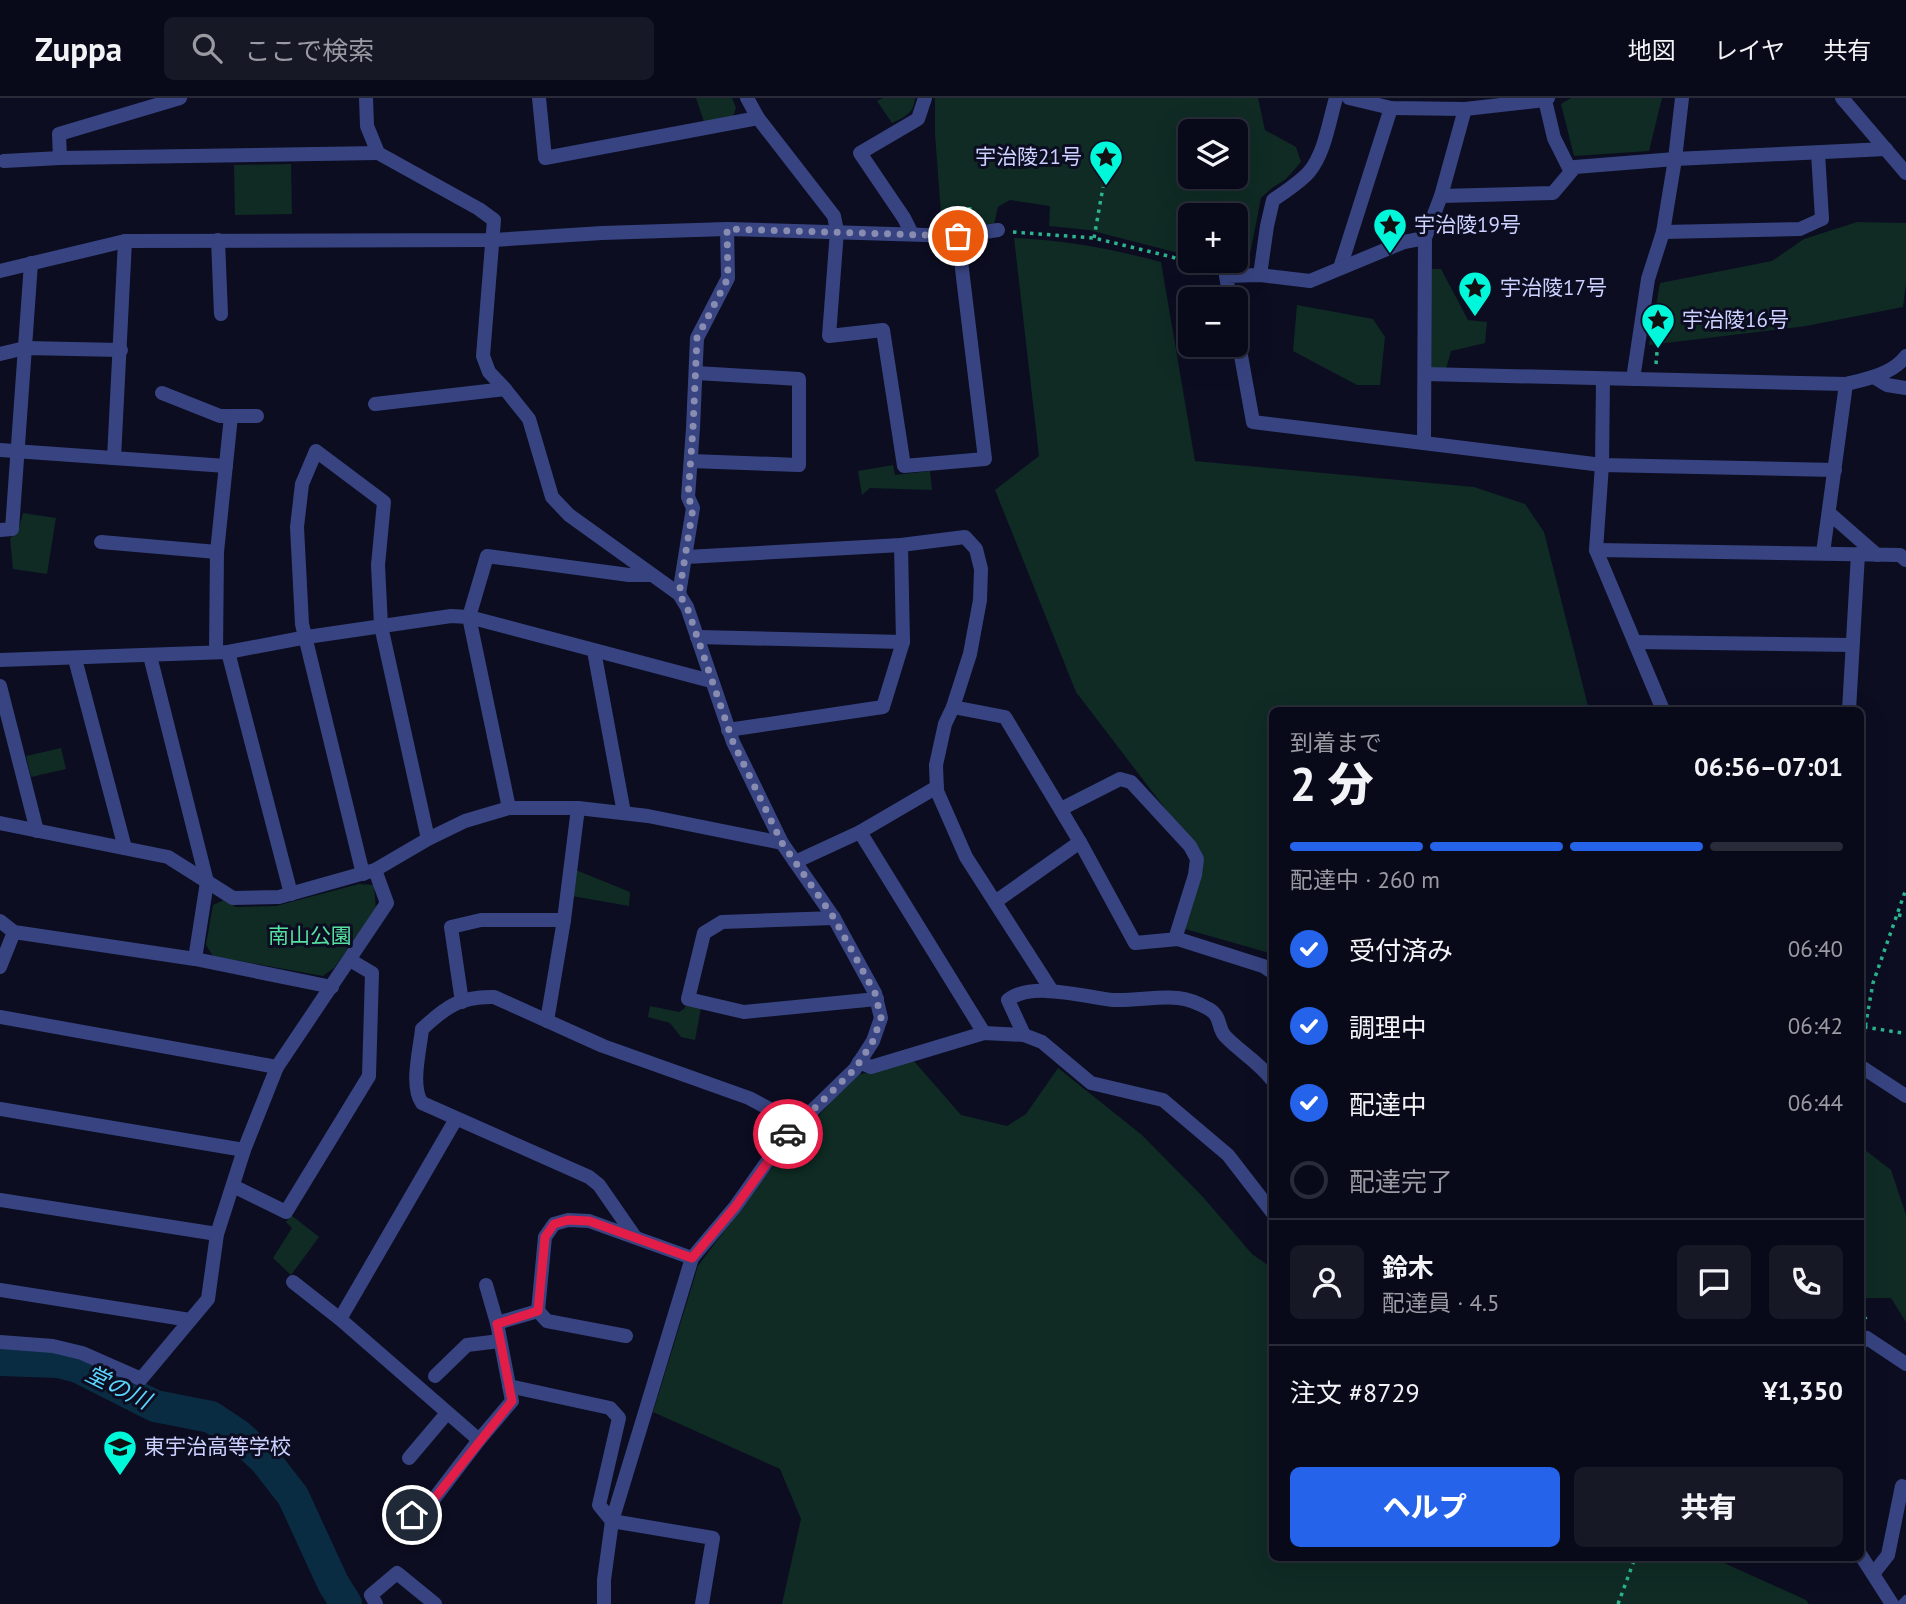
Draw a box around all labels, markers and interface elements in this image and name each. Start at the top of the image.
search box [164,17,654,80]
text: Zuppa [35,27,122,70]
icon: search [188,29,226,67]
text: ここで検索 [244,34,374,67]
text: 地図 [1628,35,1676,66]
text: レイヤ [1714,35,1785,66]
text: 共有 [1823,35,1871,66]
map controls [1178,119,1248,357]
button: layers [1178,119,1248,189]
place icon: 宇治陵21号 [1087,138,1125,187]
place label: 宇治陵21号 [975,143,1082,170]
button: + [1178,203,1248,273]
pin [928,206,988,266]
place icon: 宇治陵19号 [1371,206,1409,255]
place label: 宇治陵19号 [1414,211,1521,238]
icon: bag [939,217,977,255]
place icon: 宇治陵17号 [1456,269,1494,318]
place label: 宇治陵17号 [1500,274,1607,301]
button: − [1178,287,1248,357]
place icon: 宇治陵16号 [1639,301,1677,350]
place label: 宇治陵16号 [1682,306,1789,333]
text: 到着まで [1290,728,1382,757]
text: 06:56–07:01 [1694,750,1843,783]
text: 2 分 [1290,754,1374,814]
text: 配達中 · 260 m [1290,865,1440,894]
park label: 南山公園 [268,922,352,949]
icon: check [1290,930,1328,968]
text: 受付済み [1349,934,1453,967]
text: 06:40 [1788,934,1843,963]
icon: check [1290,1007,1328,1045]
text: 調理中 [1349,1011,1427,1044]
text: 06:42 [1788,1011,1843,1040]
icon: check [1290,1084,1328,1122]
text: 配達中 [1349,1088,1427,1121]
text: 06:44 [1788,1088,1843,1117]
courier [753,1099,823,1169]
icon: car [769,1115,807,1153]
text: 配達完了 [1349,1165,1453,1198]
button: person [1290,1245,1364,1319]
button: chat [1677,1245,1751,1319]
button: phone [1769,1245,1843,1319]
text: 鈴木 [1382,1251,1434,1284]
text: 配達員 · 4.5 [1382,1288,1499,1317]
water label: 堂の川 [81,1358,158,1416]
text: ¥1,350 [1763,1374,1843,1407]
text: 注文 #8729 [1290,1376,1420,1409]
school or university icon: 東宇治高等学校 [101,1428,139,1477]
place label: 東宇治高等学校 [144,1433,291,1460]
button: ヘルプ [1290,1467,1560,1547]
button: 共有 [1574,1467,1843,1547]
pin [382,1485,442,1545]
icon: home [393,1496,431,1534]

